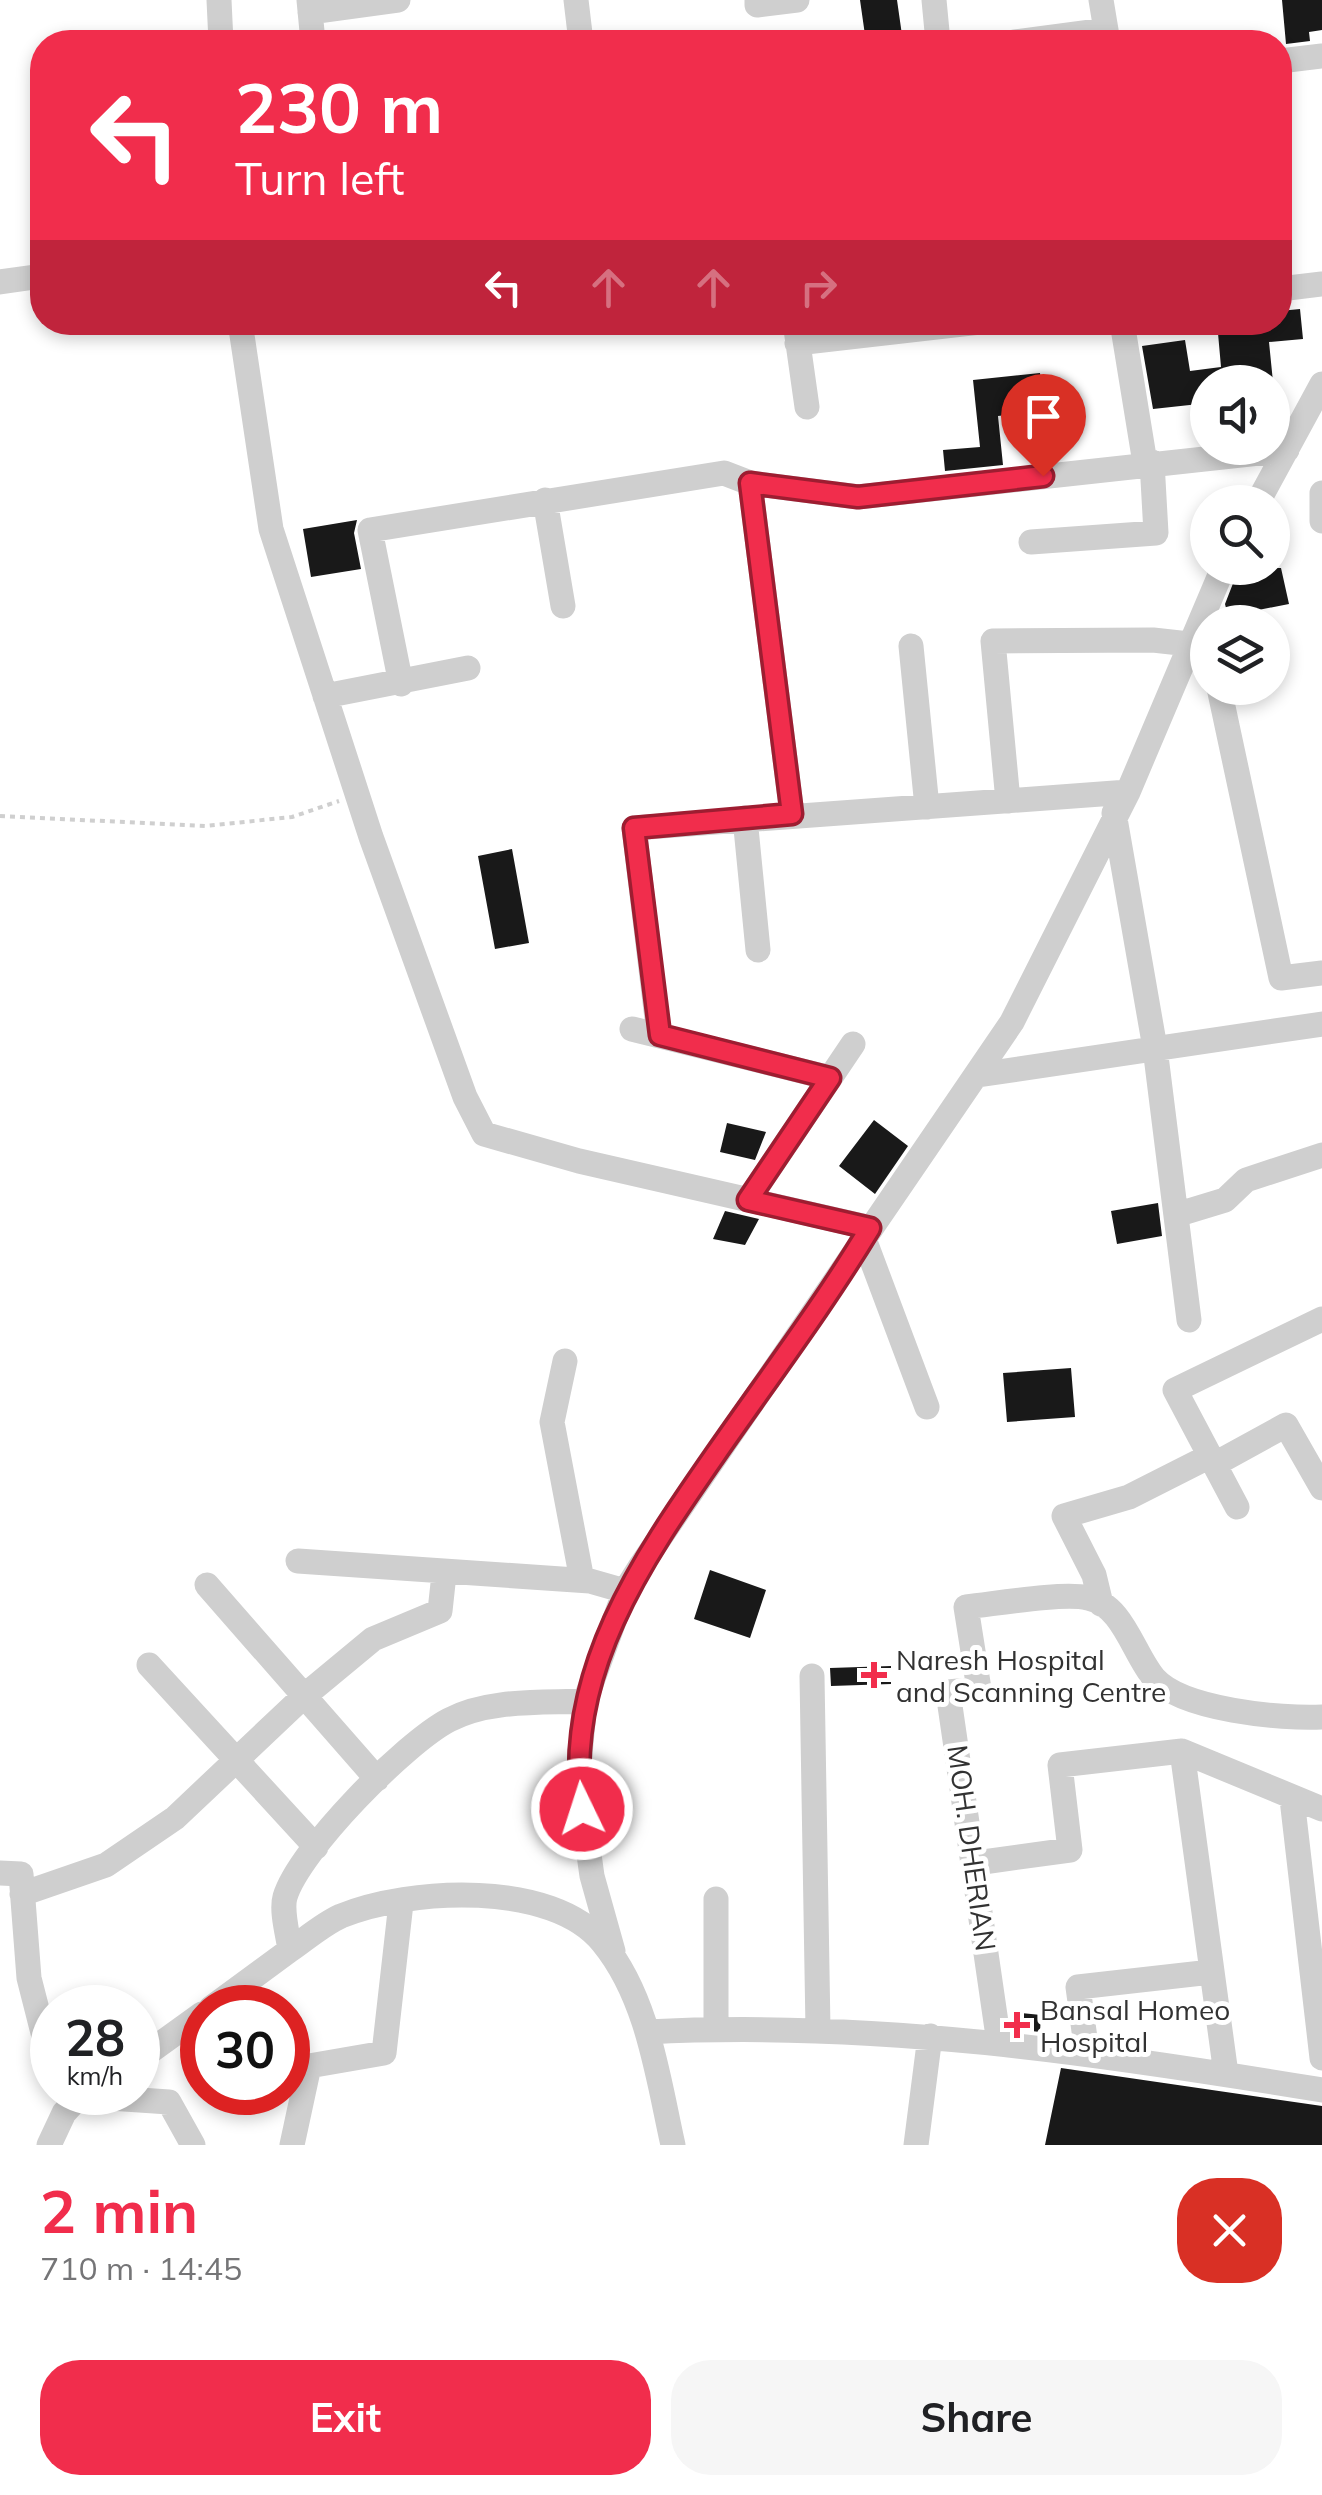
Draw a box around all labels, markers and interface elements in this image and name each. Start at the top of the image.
text: 230 m [235,63,443,151]
icon: left [70,70,200,200]
text: Turn left [235,150,404,206]
icon: left [476,260,531,315]
icon: ahead [581,260,636,315]
icon: ahead [686,260,741,315]
icon: right [791,260,846,315]
map controls [1190,365,1290,705]
button: sound [1190,365,1290,465]
pin [1001,374,1086,477]
icon: arrive [1016,389,1071,444]
button: search [1190,485,1290,585]
button: layers [1190,605,1290,705]
place label: Naresh Hospital and Scanning Centre [896,1642,1166,1709]
marker: Naresh Hospital and Scanning Centre [861,1662,887,1688]
street label: MOH. DHERIAN [940,1743,1004,1953]
position arrow [530,1757,634,1861]
speed limit sign: 30 [180,1985,310,2115]
place label: Bansal Homeo Hospital [1040,1992,1230,2059]
text: 28 [65,2006,125,2069]
marker: Bansal Homeo Hospital [1004,2012,1030,2038]
text: km/h [67,2060,123,2091]
text: 2 min [40,2173,198,2248]
button: close [1177,2178,1282,2283]
text: 710 m · 14:45 [40,2248,242,2288]
button: Exit [40,2360,651,2475]
button: Share [671,2360,1282,2475]

